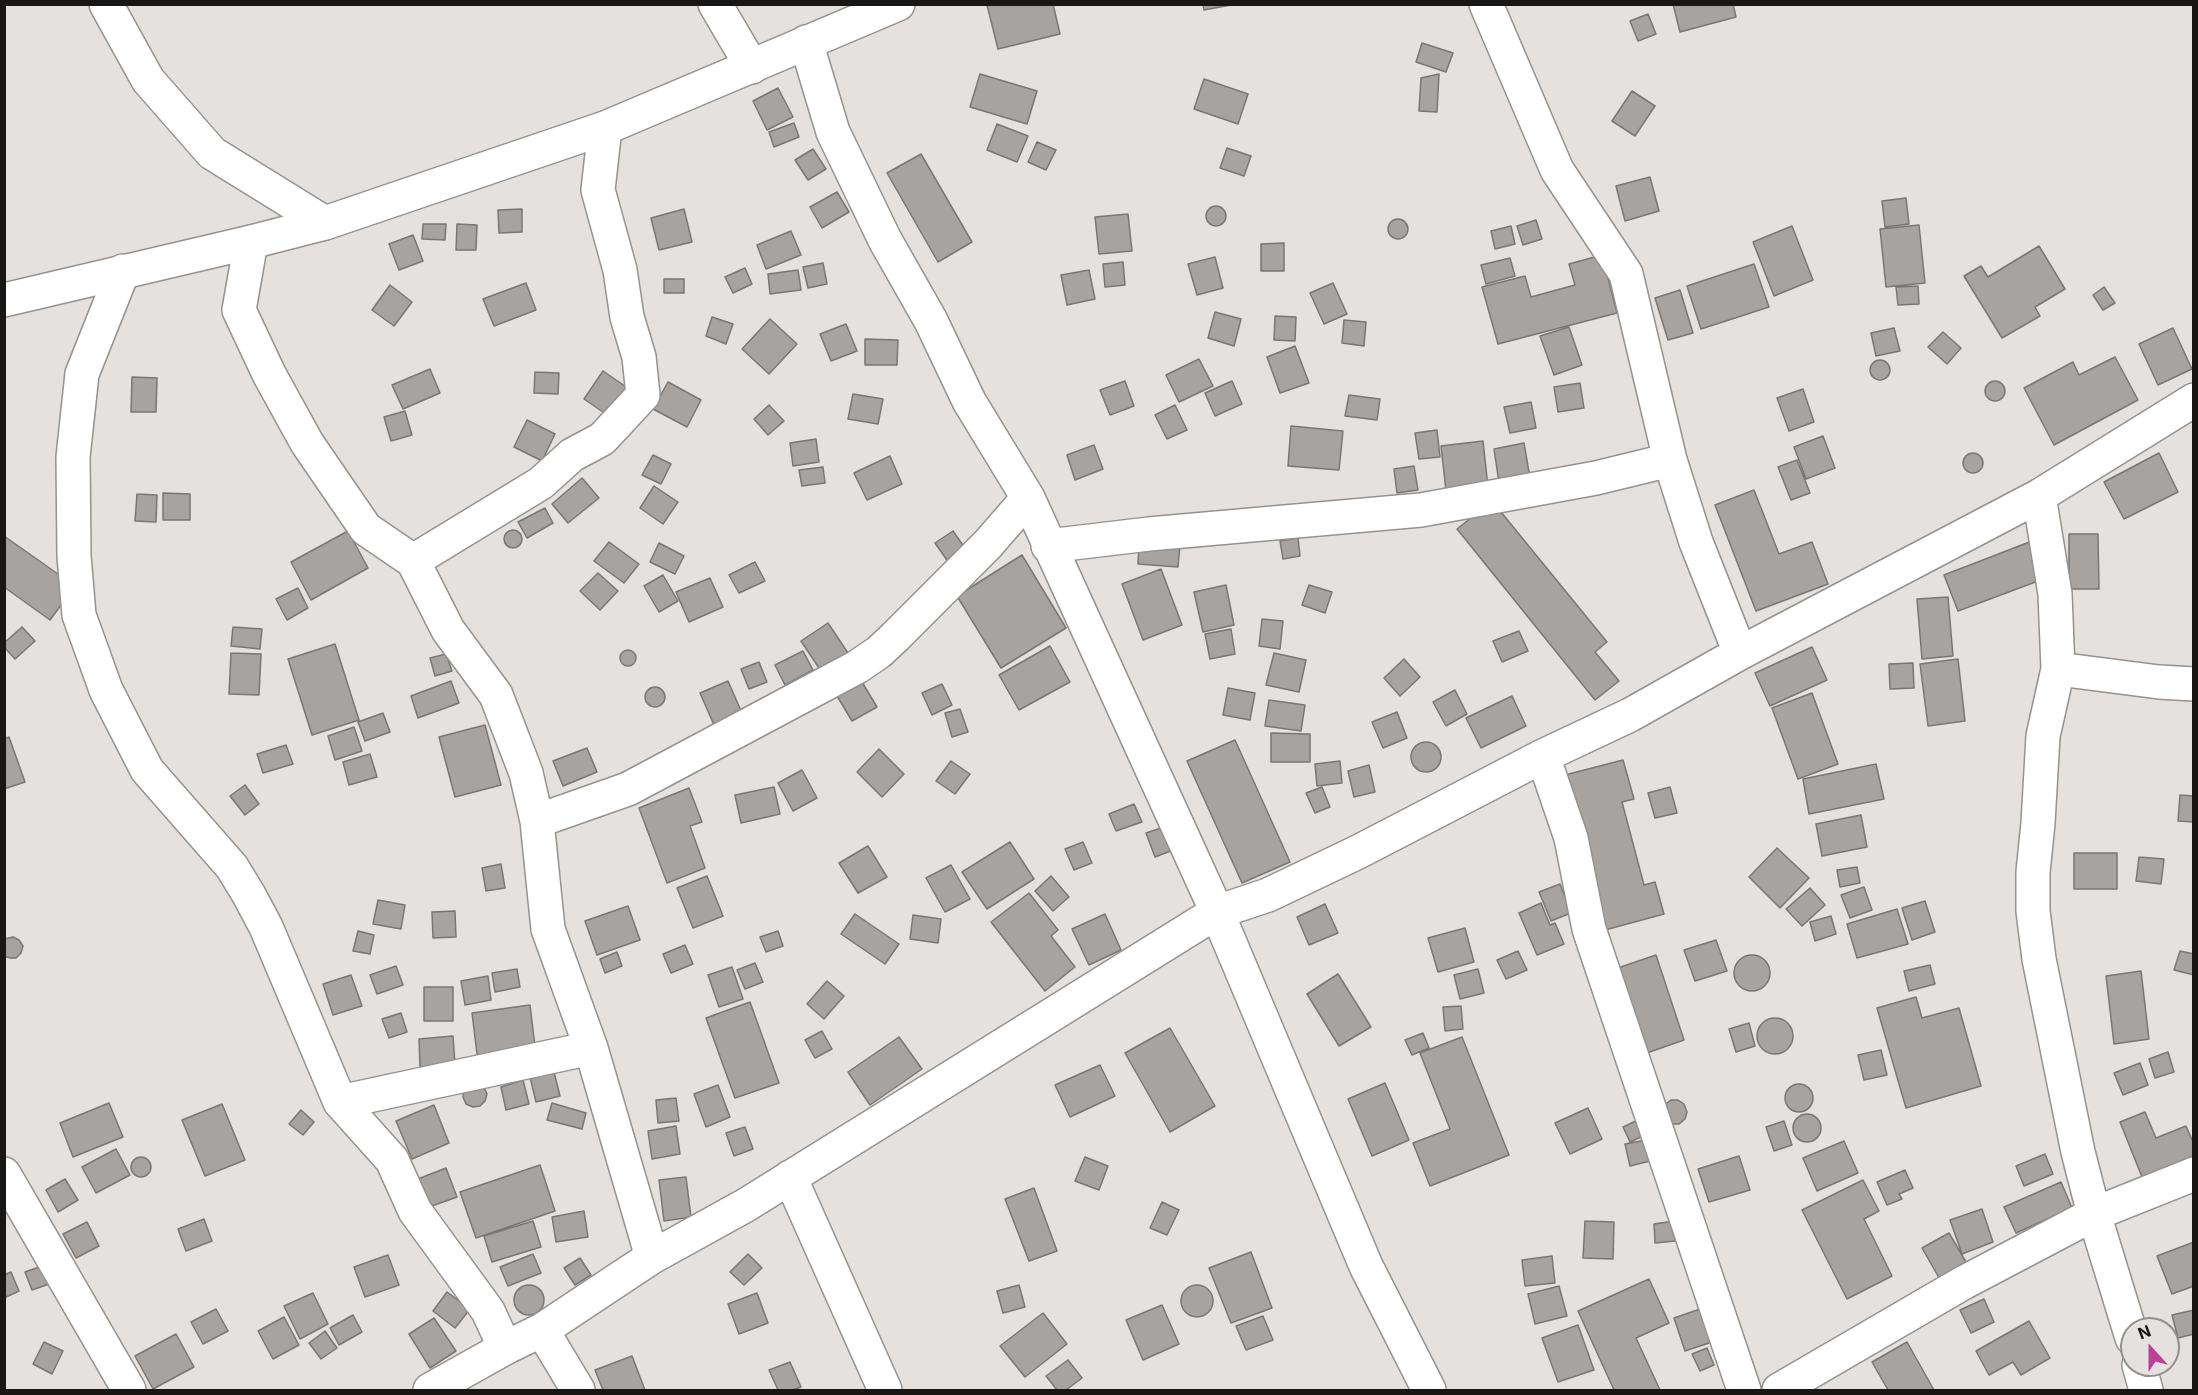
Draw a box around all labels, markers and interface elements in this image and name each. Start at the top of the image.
north arrow [2120,1317,2180,1377]
text: N [2135,1321,2154,1344]

